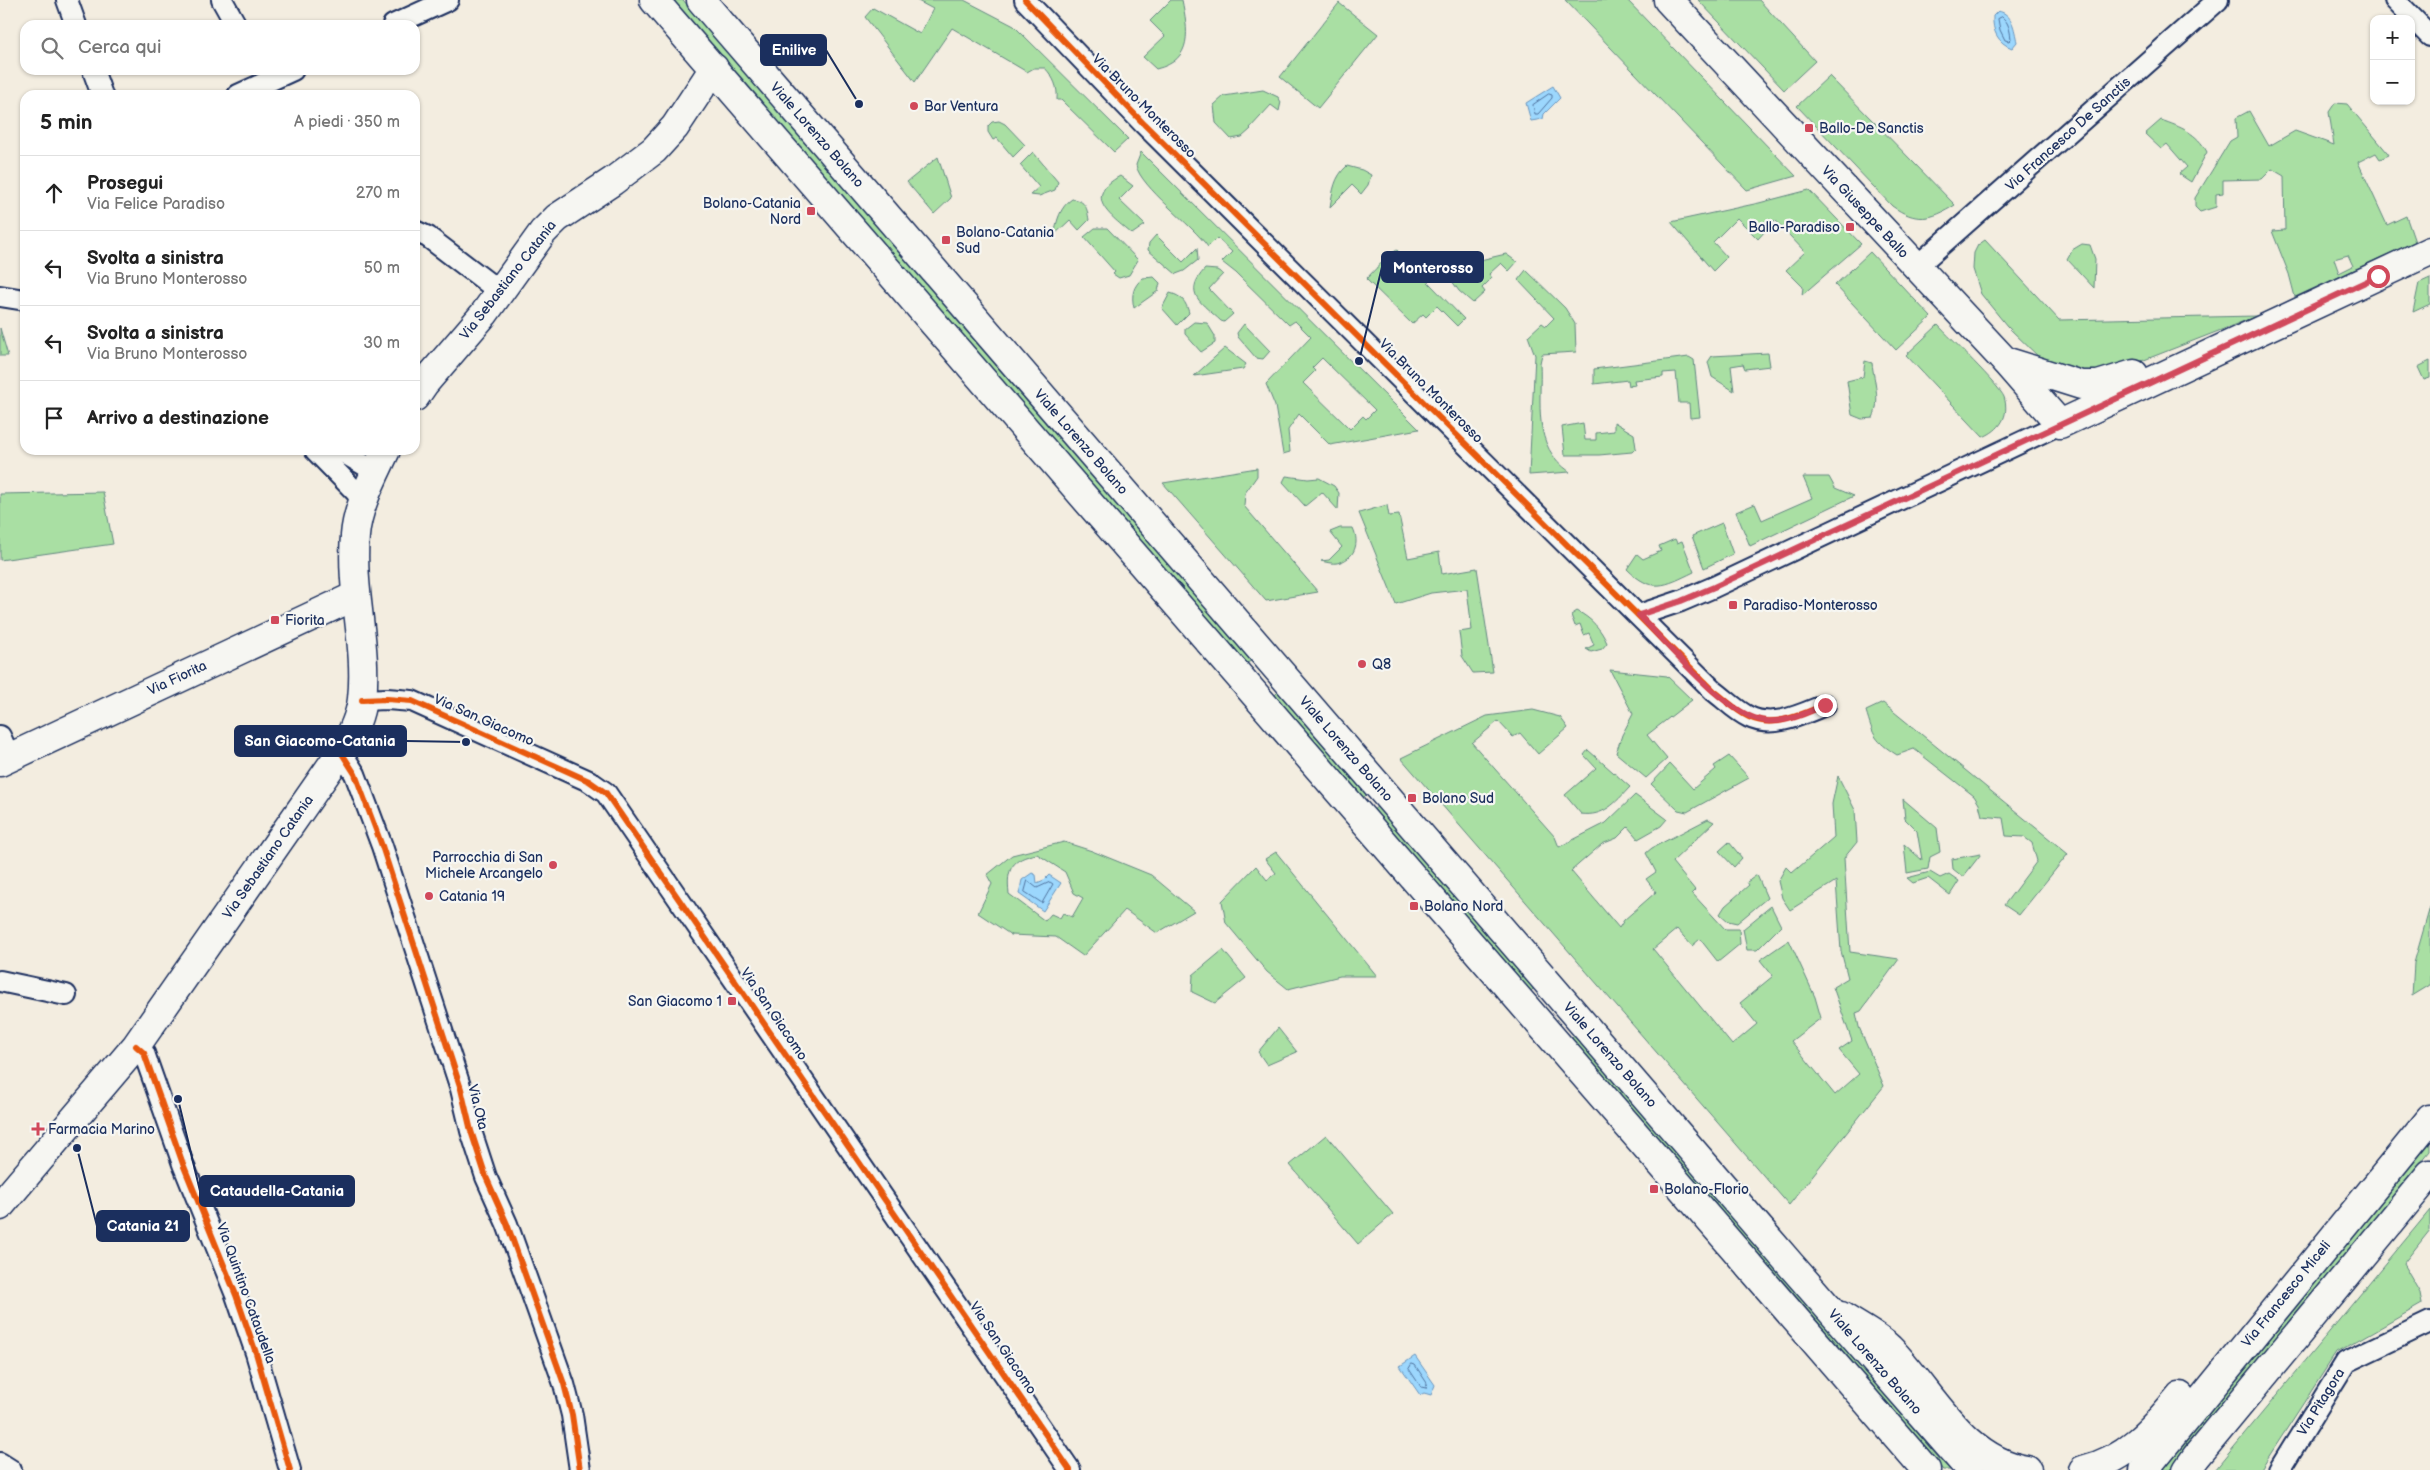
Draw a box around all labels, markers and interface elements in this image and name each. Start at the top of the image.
map controls [2370,15,2415,105]
button: + [2370,15,2415,60]
search box [20,20,420,75]
icon: search [38,34,66,62]
callout: Enilive [761,35,826,65]
text: Cerca qui [78,36,161,59]
text: Enilive [772,41,817,60]
street label: Via Bruno Monterosso [1088,50,1200,162]
button: − [2370,60,2415,105]
street label: Via Francesco De Sanctis [2002,73,2134,195]
street label: Viale Lorenzo Bolano [767,79,867,191]
place label: Bar Ventura [924,98,998,115]
marker: Bar Ventura [908,100,920,112]
text: 5 min [40,110,93,135]
text: A piedi · 350 m [294,113,400,132]
place label: Ballo-De Sanctis [1819,120,1924,137]
marker: Ballo-De Sanctis [1803,122,1815,134]
street label: Via Giuseppe Ballo [1818,162,1912,262]
text: Prosegui [87,172,163,195]
icon: ahead [40,179,68,207]
text: 270 m [356,184,400,203]
text: Via Felice Paradiso [87,195,225,214]
place label: Bolano-Catania Nord [703,195,801,228]
marker: Bolano-Catania Nord [805,205,817,217]
street label: Via Sebastiano Catania [456,217,560,343]
place label: Ballo-Paradiso [1748,219,1840,236]
marker: Ballo-Paradiso [1844,221,1856,233]
place label: Bolano-Catania Sud [956,224,1054,257]
marker: Bolano-Catania Sud [940,234,952,246]
text: Svolta a sinistra [87,247,224,270]
callout: Monterosso [1382,252,1483,282]
icon: left [40,254,68,282]
text: 50 m [364,259,400,278]
text: Monterosso [1393,259,1474,278]
route start [2367,265,2390,288]
text: Via Bruno Monterosso [87,270,247,289]
text: Svolta a sinistra [87,322,224,345]
icon: left [40,329,68,357]
text: 30 m [363,334,400,353]
street label: Via Bruno Monterosso [1375,335,1487,447]
text: Via Bruno Monterosso [87,345,247,364]
street label: Viale Lorenzo Bolano [1031,386,1131,498]
icon: arrive [40,404,68,432]
text: Arrivo a destinazione [87,407,269,430]
place label: Paradiso-Monterosso [1743,597,1878,614]
marker: Paradiso-Monterosso [1727,599,1739,611]
place label: Fiorita [285,612,325,629]
marker: Fiorita [269,614,281,626]
place label: Q8 [1372,656,1391,673]
street label: Via Fiorita [145,657,209,699]
marker: Q8 [1356,658,1368,670]
street label: Via San Giacomo [431,690,537,750]
street label: Viale Lorenzo Bolano [1296,693,1396,805]
route end [1814,694,1837,717]
callout: San Giacomo-Catania [235,726,406,756]
text: San Giacomo-Catania [245,732,396,751]
place label: Bolano Sud [1422,790,1494,807]
street label: Via Sebastiano Catania [219,792,317,922]
marker: Bolano Sud [1406,792,1418,804]
place label: Parrocchia di San Michele Arcangelo [425,849,543,882]
marker: Parrocchia di San Michele Arcangelo [547,859,559,871]
place label: Catania 19 [439,888,505,905]
marker: Catania 19 [423,890,435,902]
place label: Bolano Nord [1424,898,1503,915]
marker: Bolano Nord [1408,900,1420,912]
street label: Via San Giacomo [737,964,811,1064]
place label: San Giacomo 1 [628,993,722,1010]
marker: San Giacomo 1 [726,995,738,1007]
street label: Viale Lorenzo Bolano [1560,999,1660,1111]
street label: Via Ota [464,1083,492,1131]
place label: Farmacia Marino [48,1121,155,1138]
marker: Farmacia Marino [32,1123,44,1135]
callout: Cataudella-Catania [200,1176,354,1206]
place label: Bolano-Florio [1664,1181,1749,1198]
text: Cataudella-Catania [210,1182,344,1201]
marker: Bolano-Florio [1648,1183,1660,1195]
callout: Catania 21 [97,1211,189,1241]
text: Catania 21 [107,1217,179,1236]
street label: Via Quintino Cataudella [213,1220,279,1366]
street label: Via Francesco Miceli [2238,1237,2334,1351]
street label: Via San Giacomo [966,1298,1040,1398]
street label: Viale Lorenzo Bolano [1825,1306,1925,1418]
street label: Via Pitagora [2294,1365,2348,1439]

